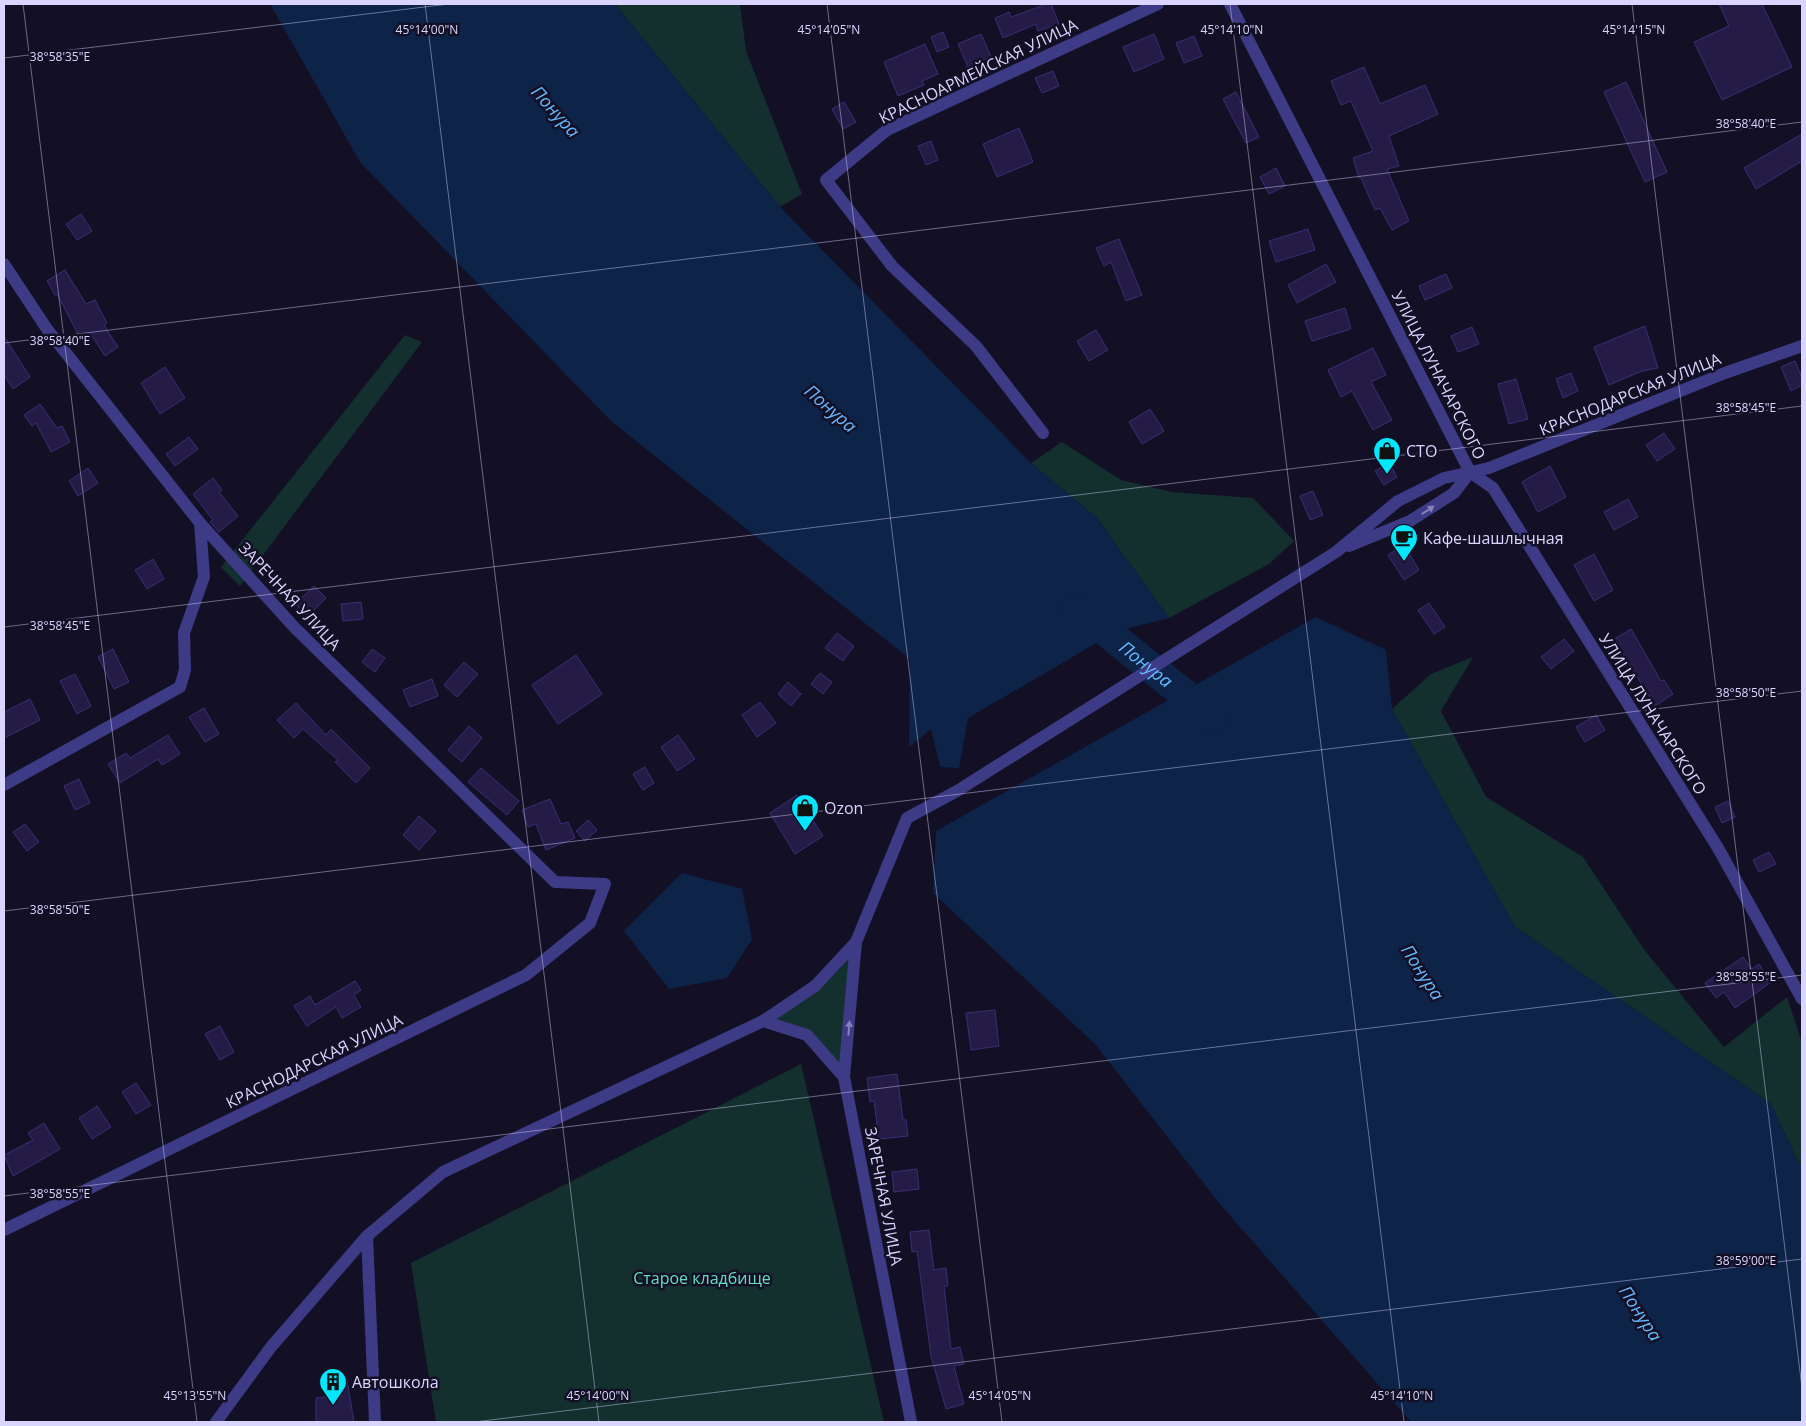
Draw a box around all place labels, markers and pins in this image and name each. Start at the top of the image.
shop icon: СТО [1372,436,1402,475]
place label: СТО [1406,440,1437,462]
cafe icon: Кафе-шашлычная [1389,523,1419,562]
place label: Кафе-шашлычная [1423,527,1564,549]
shop icon: Ozon [790,793,820,832]
place label: Ozon [824,797,863,819]
building icon: Автошкола [318,1367,348,1406]
place label: Автошкола [352,1371,439,1393]

